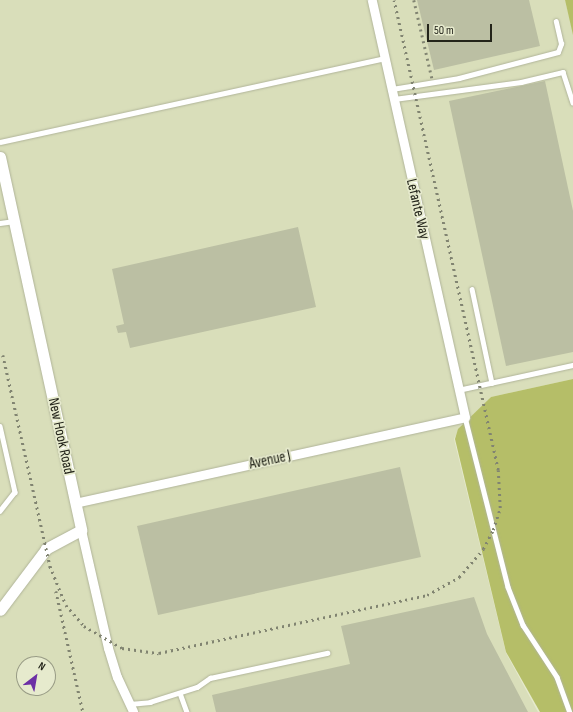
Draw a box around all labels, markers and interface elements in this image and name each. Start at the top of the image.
scale bar [429,16,494,42]
text: 50 m [434,23,454,38]
street label: Lefante Way [402,177,434,241]
street label: New Hook Road [44,396,78,476]
street label: Avenue J [248,447,292,473]
north arrow [16,656,56,696]
text: N [36,659,48,673]

